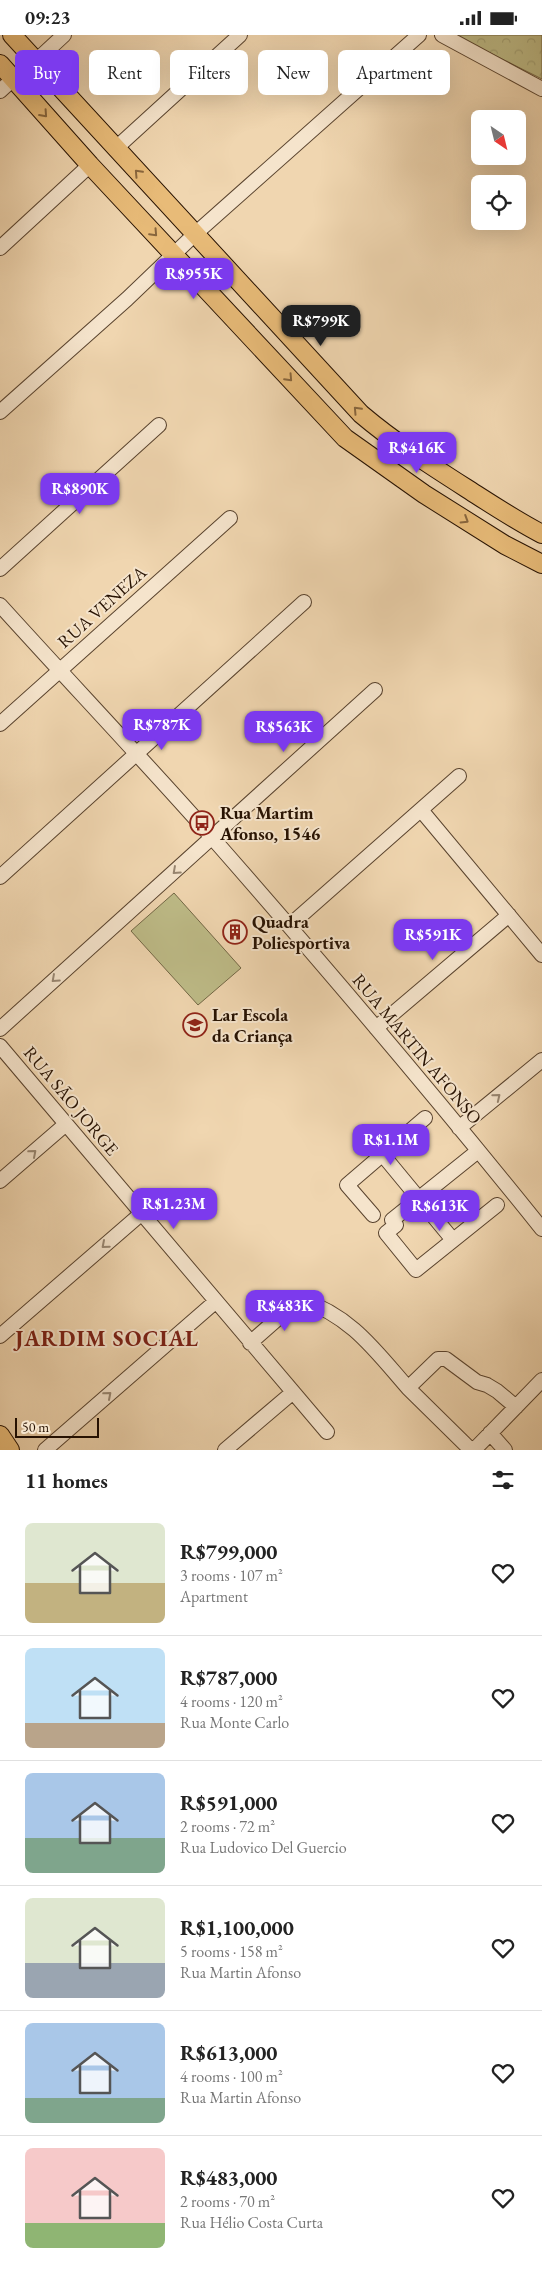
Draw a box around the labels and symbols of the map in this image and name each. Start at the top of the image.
one-way arrow [38,108,47,117]
north arrow [471,110,526,165]
one-way arrow [135,169,144,178]
one-way arrow [148,228,157,237]
pin: R$955K [153,257,235,300]
pin: R$799K [280,305,362,347]
one-way arrow [283,372,292,381]
one-way arrow [354,406,363,415]
pin: R$416K [376,431,458,474]
pin: R$890K [39,473,121,515]
one-way arrow [460,514,469,524]
street label: RUA VENEZA [52,560,151,653]
pin: R$787K [121,709,203,751]
pin: R$563K [243,711,325,753]
place label: Rua Martim Afonso, 1546 [219,801,321,845]
bus stop icon: Rua Martim Afonso, 1546 [189,810,215,836]
one-way arrow [172,865,181,874]
place label: Quadra Poliesportiva [252,910,350,954]
building icon: Quadra Poliesportiva [222,919,248,945]
pin: R$591K [392,919,474,961]
street label: RUA MARTIN AFONSO [348,969,487,1129]
one-way arrow [51,974,60,983]
place label: Lar Escola da Criança [212,1003,293,1047]
school or university icon: Lar Escola da Criança [182,1012,208,1038]
street label: RUA SÃO JORGE [19,1041,124,1160]
one-way arrow [491,1095,500,1103]
pin: R$1.1M [350,1123,432,1166]
one-way arrow [27,1150,36,1158]
pin: R$1.23M [128,1187,220,1230]
pin: R$613K [399,1189,481,1232]
one-way arrow [102,1239,111,1248]
pin: R$483K [244,1289,326,1332]
district label: JARDIM SOCIAL [13,1324,199,1353]
one-way arrow [102,1392,111,1401]
scale bar [15,1415,99,1438]

